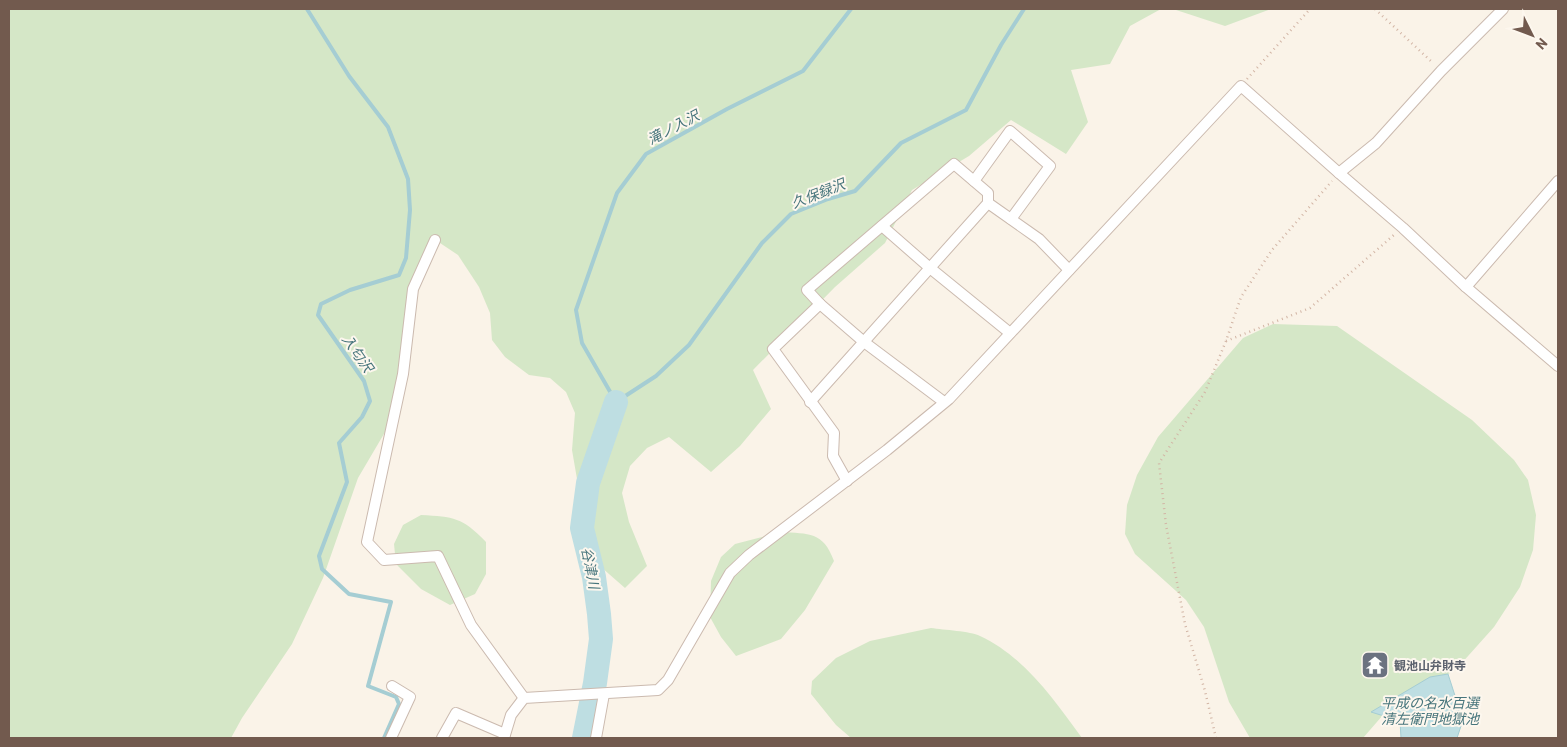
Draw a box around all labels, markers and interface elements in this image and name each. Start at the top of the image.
north arrow [1507,10,1557,60]
text: N [1533,35,1551,53]
water label: 滝ノ入沢 [644,105,703,148]
water label: 久保録沢 [789,174,849,211]
water label: 入匂沢 [339,331,378,377]
water label: 谷津川 [579,546,604,592]
temple icon: 観池山弁財寺 [1360,650,1390,680]
place label: 観池山弁財寺 [1394,658,1466,672]
water label: 平成の名水百選 清左衛門地獄池 [1381,694,1481,727]

